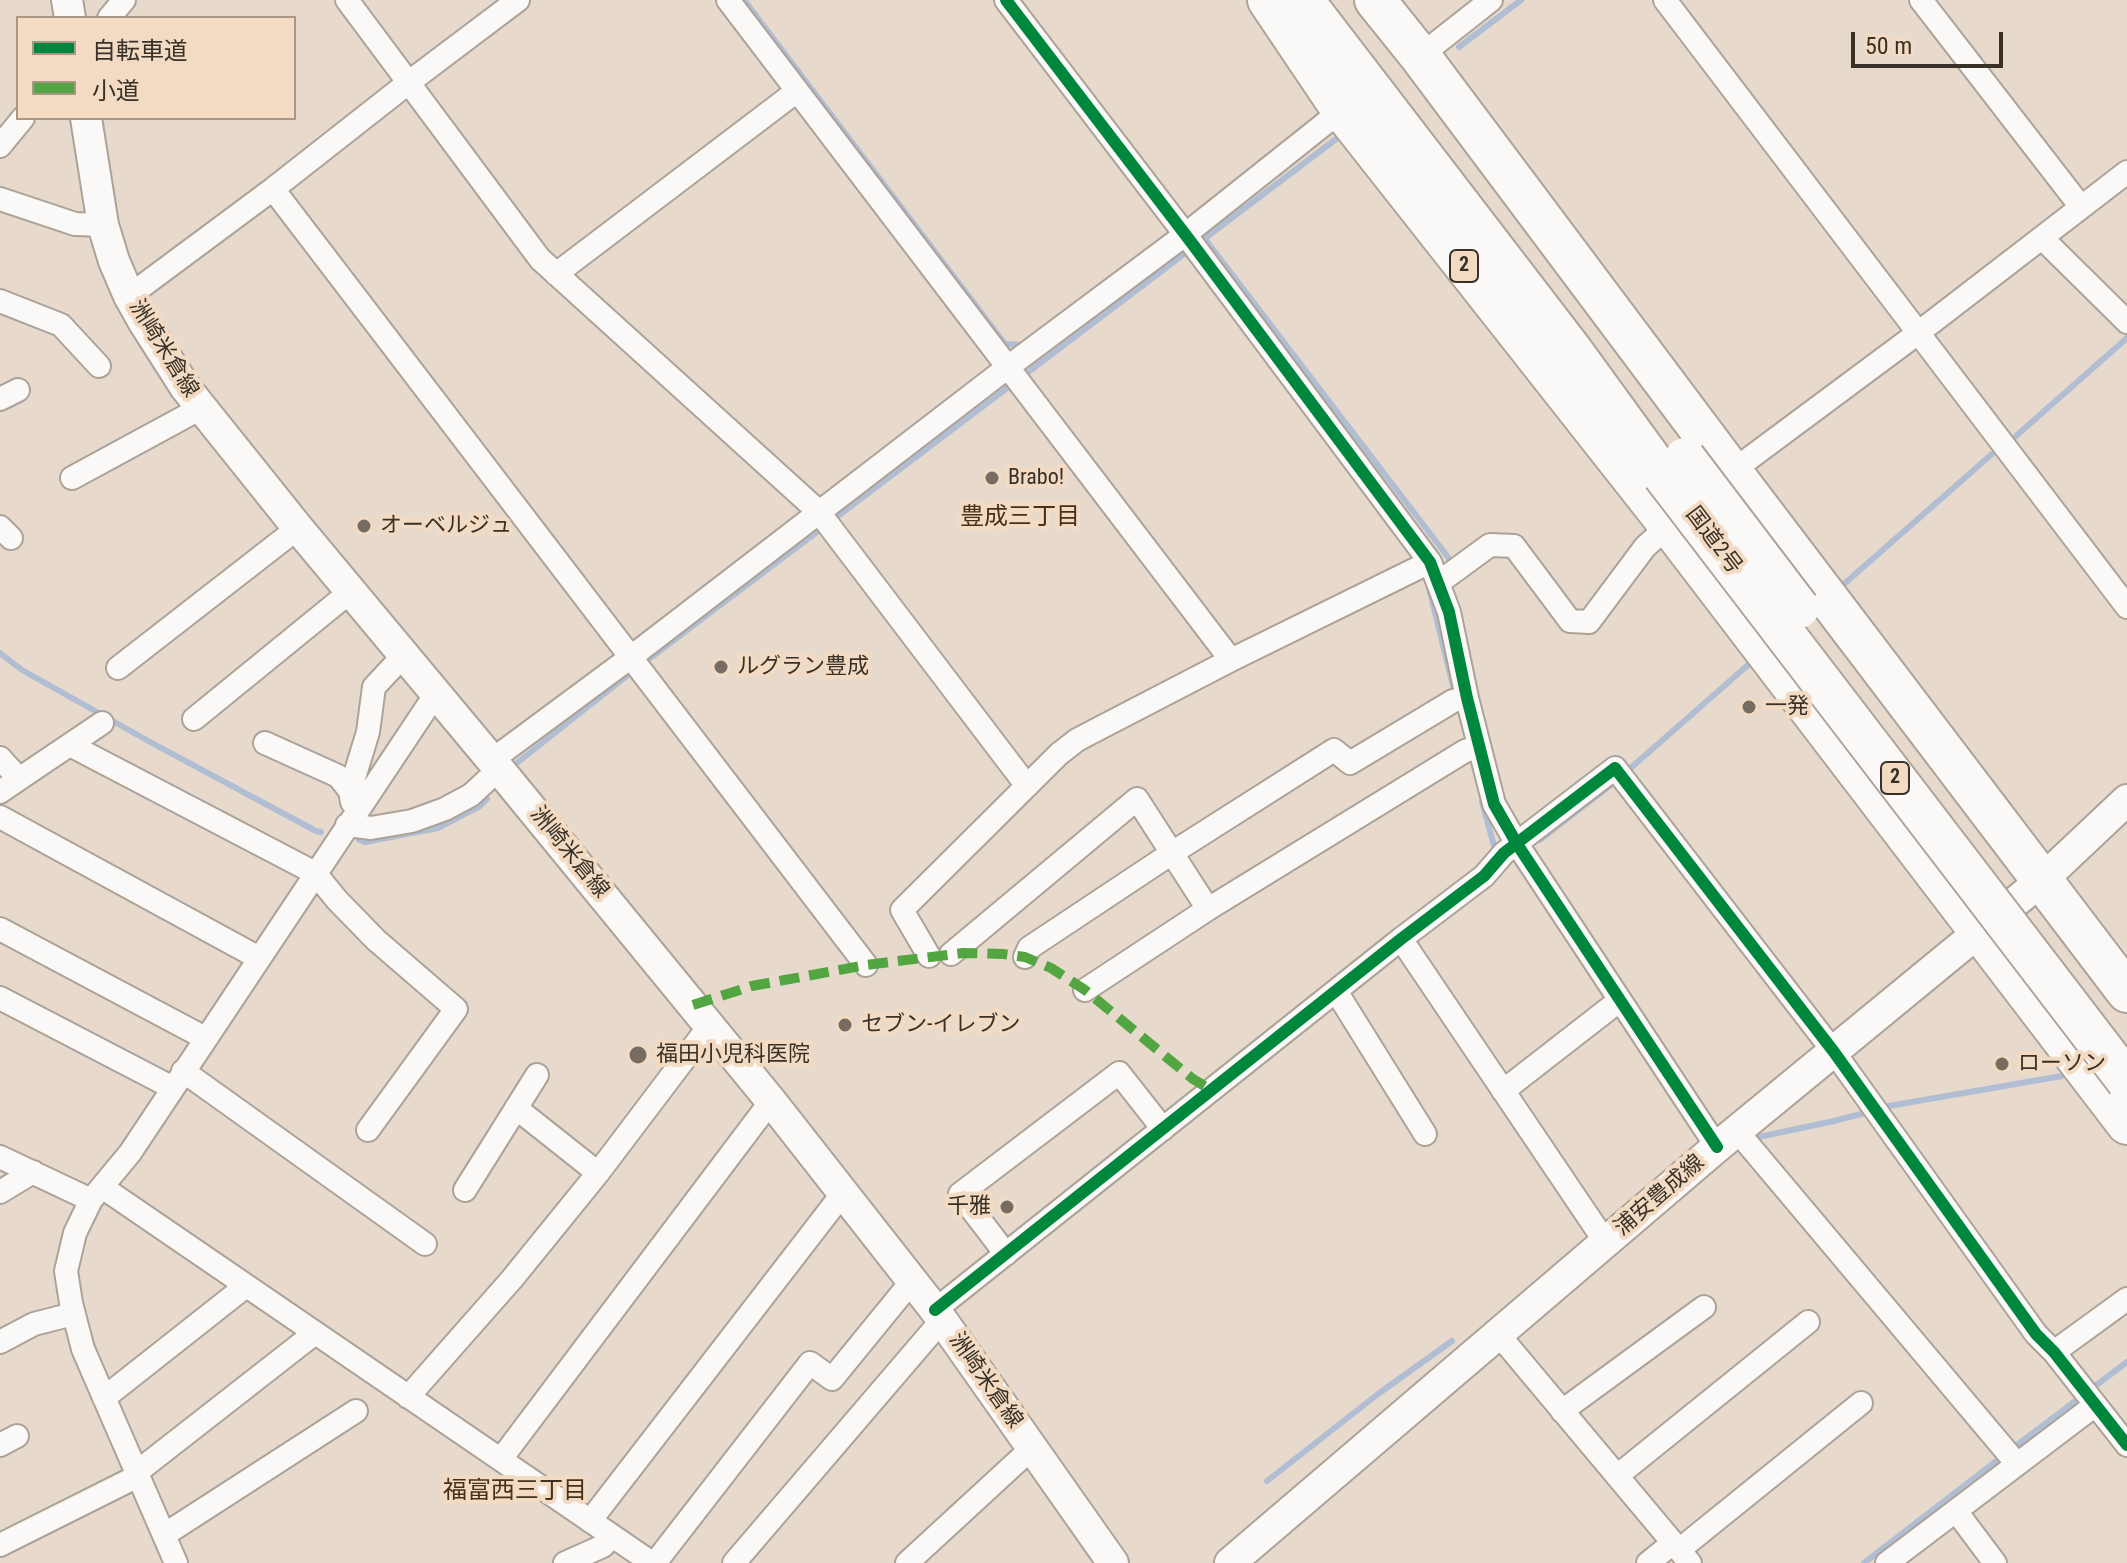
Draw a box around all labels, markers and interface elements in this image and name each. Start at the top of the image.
legend [16,16,296,120]
scale bar [1855,16,2007,66]
text: 50 m [1865,32,1912,60]
text: 自転車道 [92,37,188,65]
text: 小道 [92,77,140,105]
road number: 2 [1450,250,1478,282]
street label: 洲崎米倉線 [123,295,203,403]
place label: Brabo! [1008,465,1064,491]
marker: Brabo! [983,469,1001,487]
street label: 国道2号 [1679,502,1747,580]
district label: 豊成三丁目 [960,504,1080,532]
place label: オーベルジュ [380,513,512,539]
marker: オーベルジュ [355,517,373,535]
place label: ルグラン豊成 [737,654,869,680]
marker: ルグラン豊成 [712,658,730,676]
place label: 一発 [1765,694,1809,720]
marker: 一発 [1740,698,1758,716]
road number: 2 [1881,762,1909,794]
street label: 洲崎米倉線 [524,802,614,904]
place label: セブン-イレブン [861,1012,1020,1038]
marker: セブン-イレブン [836,1016,854,1034]
place label: 福田小児科医院 [656,1042,810,1068]
marker: 福田小児科医院 [627,1044,649,1066]
place label: ローソン [2018,1051,2106,1077]
marker: ローソン [1993,1055,2011,1073]
street label: 浦安豊成線 [1610,1150,1710,1242]
place label: 千雅 [947,1194,991,1220]
marker: 千雅 [998,1198,1016,1216]
street label: 洲崎米倉線 [943,1328,1027,1434]
district label: 福富西三丁目 [443,1478,587,1506]

